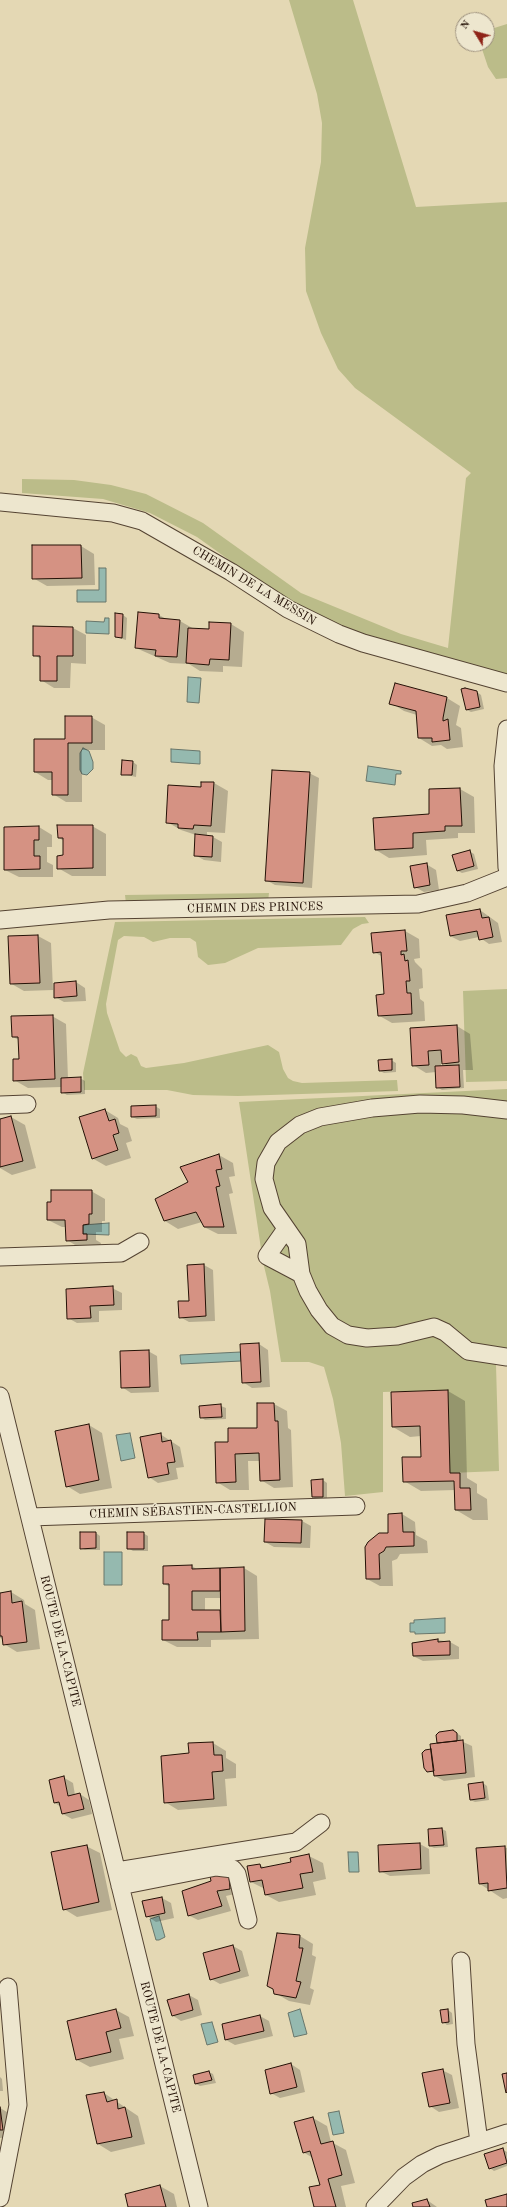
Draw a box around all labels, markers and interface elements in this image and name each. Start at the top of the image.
north arrow [455,12,495,52]
text: N [459,18,473,32]
street label: CHEMIN DE LA MESSIN [189,543,319,629]
street label: CHEMIN DES PRINCES [187,900,323,916]
street label: CHEMIN SÉBASTIEN-CASTELLION [89,1500,297,1522]
street label: ROUTE DE LA-CAPITE [37,1574,83,1708]
street label: ROUTE DE LA-CAPITE [137,1980,183,2114]

